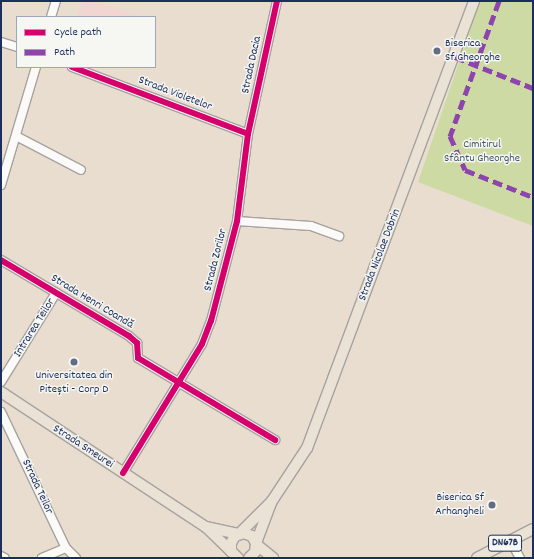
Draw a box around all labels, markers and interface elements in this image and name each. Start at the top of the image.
legend [16,16,156,68]
text: Cycle path [54,24,102,41]
street label: Strada Dacia [239,35,265,95]
place label: Biserica Sf Gheorghe [445,37,500,65]
text: Path [54,44,75,61]
marker: Biserica Sf Gheorghe [432,46,442,56]
street label: Strada Violetelor [136,73,214,115]
park label: Cimitirul Sfântu Gheorghe [444,138,520,166]
street label: Strada Nicolae Dobrin [356,207,404,303]
street label: Strada Zorilor [201,227,231,293]
street label: Strada Henri Coandă [48,272,136,332]
street label: Intrarea Teilor [11,296,59,360]
marker: Universitatea din Pitești - Corp D [69,357,79,367]
place label: Universitatea din Pitești - Corp D [35,369,113,397]
street label: Strada Smeurei [50,422,116,472]
street label: Strada Teilor [18,457,56,517]
place label: Biserica Sf Arhangheli [435,491,484,519]
marker: Biserica Sf Arhangheli [487,500,497,510]
road number: DN67B [488,534,522,552]

